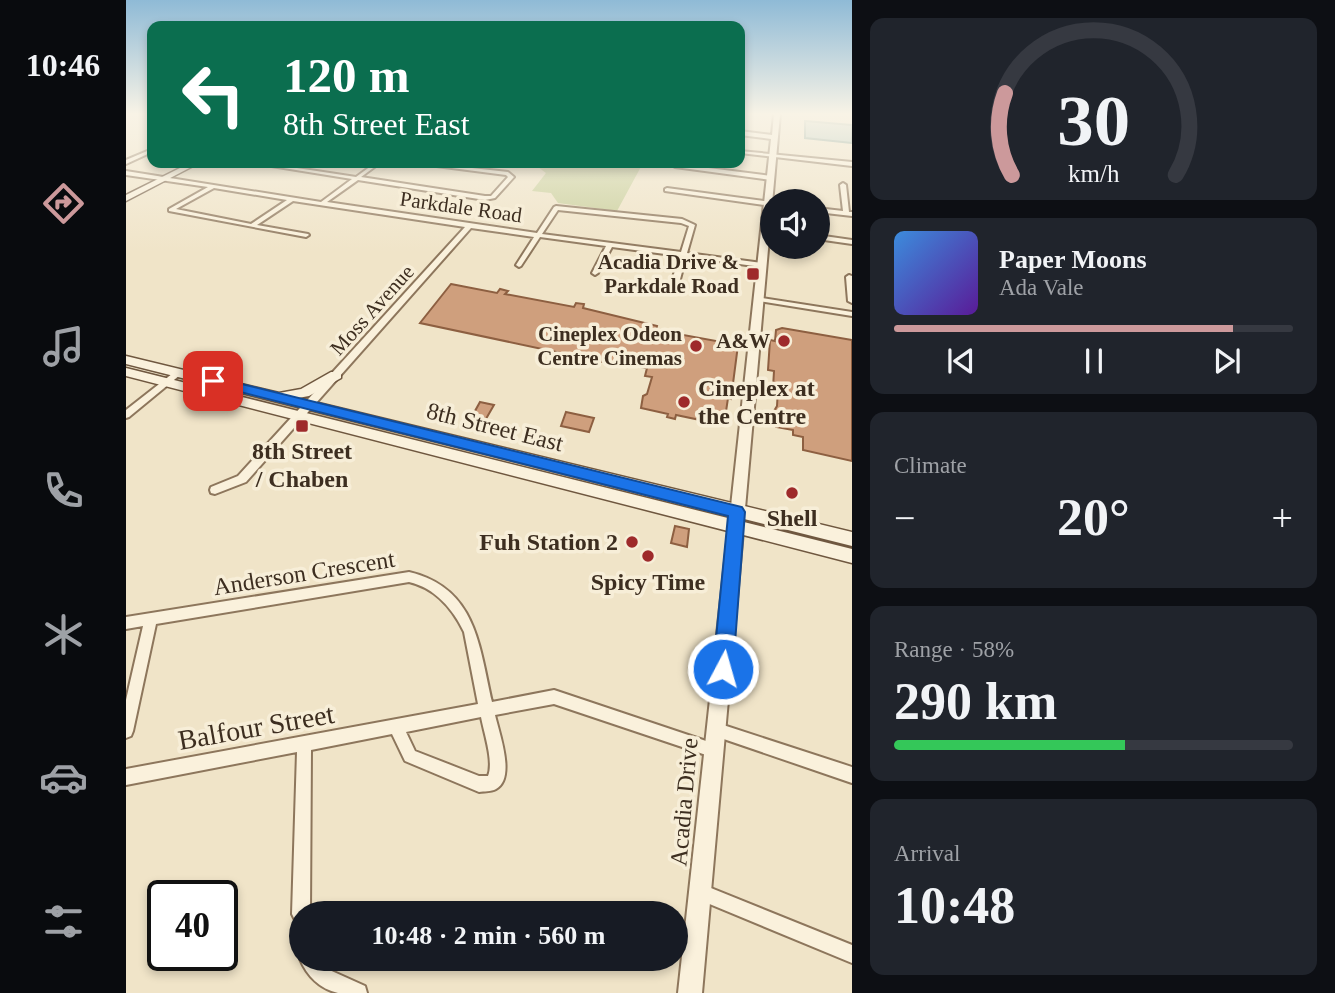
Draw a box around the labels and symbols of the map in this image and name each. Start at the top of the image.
street label: Parkdale Road [398,187,524,228]
place label: Acadia Drive & Parkdale Road [598,250,739,298]
street label: Moss Avenue [325,260,419,360]
marker: Acadia Drive & Parkdale Road [745,266,761,282]
place label: Cineplex Odeon Centre Cinemas [537,322,682,370]
place label: A&W [716,329,770,353]
marker: A&W [776,333,792,349]
marker: Cineplex Odeon Centre Cinemas [688,338,704,354]
pin [183,351,243,411]
place label: Cineplex at the Centre [698,375,815,429]
marker: Cineplex at the Centre [676,394,692,410]
street label: 8th Street East [424,397,566,457]
marker: 8th Street / Chaben [294,418,310,434]
place label: 8th Street / Chaben [252,438,352,492]
marker: Shell [784,485,800,501]
place label: Shell [767,505,818,531]
place label: Fuh Station 2 [479,529,618,555]
marker: Fuh Station 2 [624,534,640,550]
street label: Anderson Crescent [211,546,397,600]
marker: Spicy Time [640,548,656,564]
place label: Spicy Time [591,569,706,595]
position arrow [686,632,760,706]
street label: Balfour Street [176,698,337,756]
street label: Acadia Drive [665,737,703,867]
speed limit sign: 40 [147,880,238,971]

